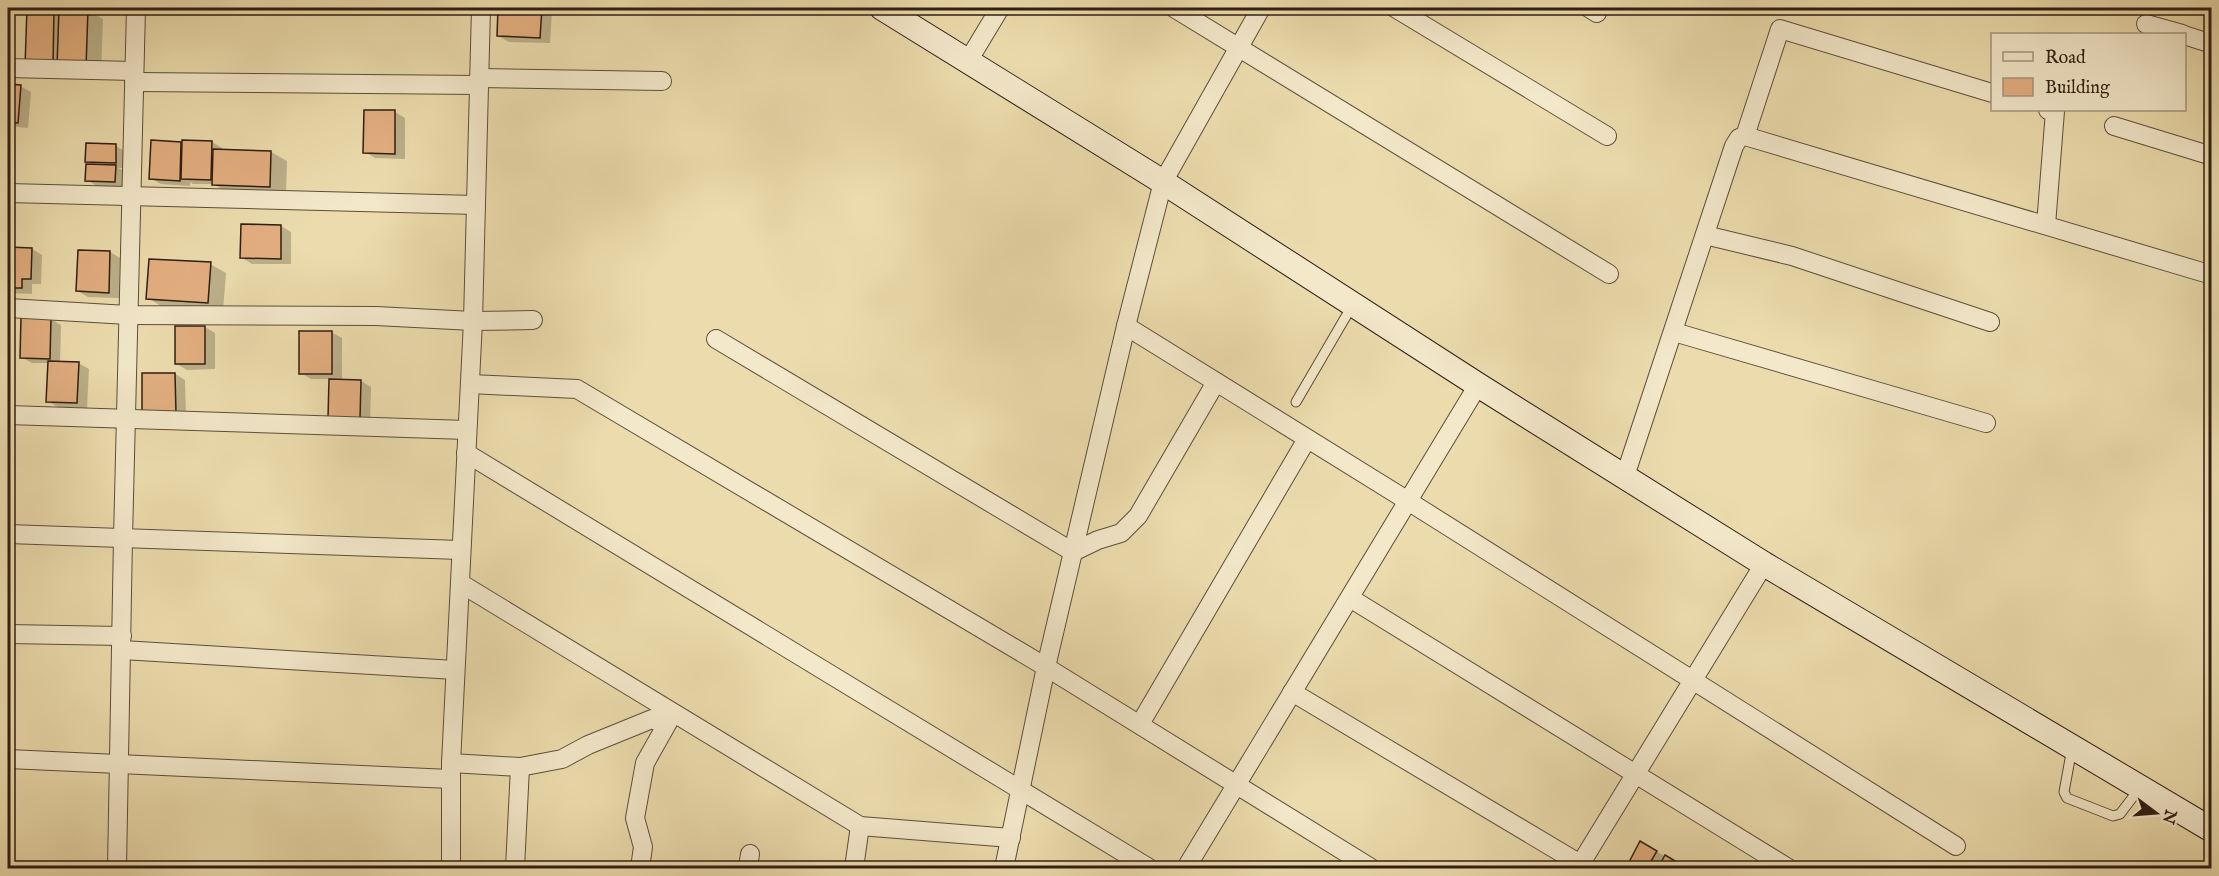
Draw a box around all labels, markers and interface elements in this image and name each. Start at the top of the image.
legend [1991,33,2186,111]
text: Road [2045,47,2086,70]
text: Building [2045,77,2110,100]
north arrow [2126,783,2186,843]
text: N [2157,806,2180,826]

